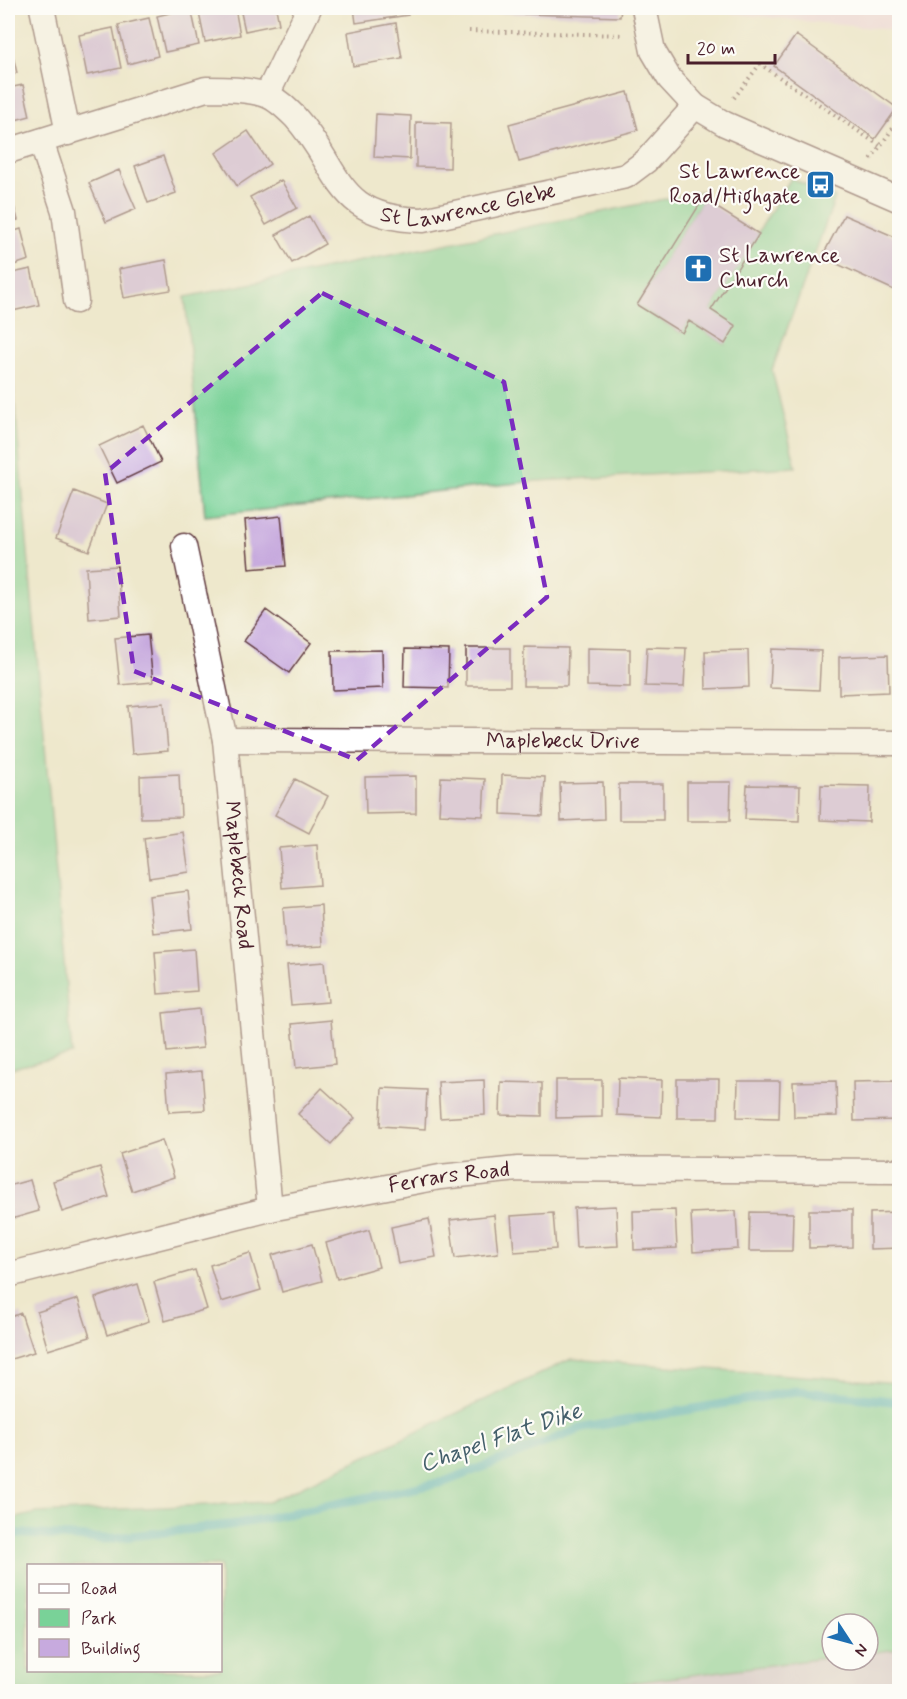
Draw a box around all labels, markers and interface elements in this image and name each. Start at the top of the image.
scale bar [688,27,775,65]
text: 20 m [697,37,735,61]
place label: St Lawrence Road/Highgate [669,158,800,214]
bus stop icon: St Lawrence Road/Highgate [805,169,837,201]
street label: St Lawrence Glebe [377,178,558,234]
place label: St Lawrence Church [719,242,840,295]
church icon: St Lawrence Church [682,253,714,285]
street label: Maplebeck Drive [486,727,640,756]
street label: Maplebeck Road [217,800,259,951]
street label: Ferrars Road [386,1156,511,1200]
water label: Chapel Flat Dike [416,1396,587,1480]
legend [27,1564,222,1672]
text: Road [81,1577,117,1601]
text: Park [81,1607,117,1631]
north arrow [820,1612,880,1672]
text: Building [81,1637,141,1663]
text: N [849,1639,873,1660]

